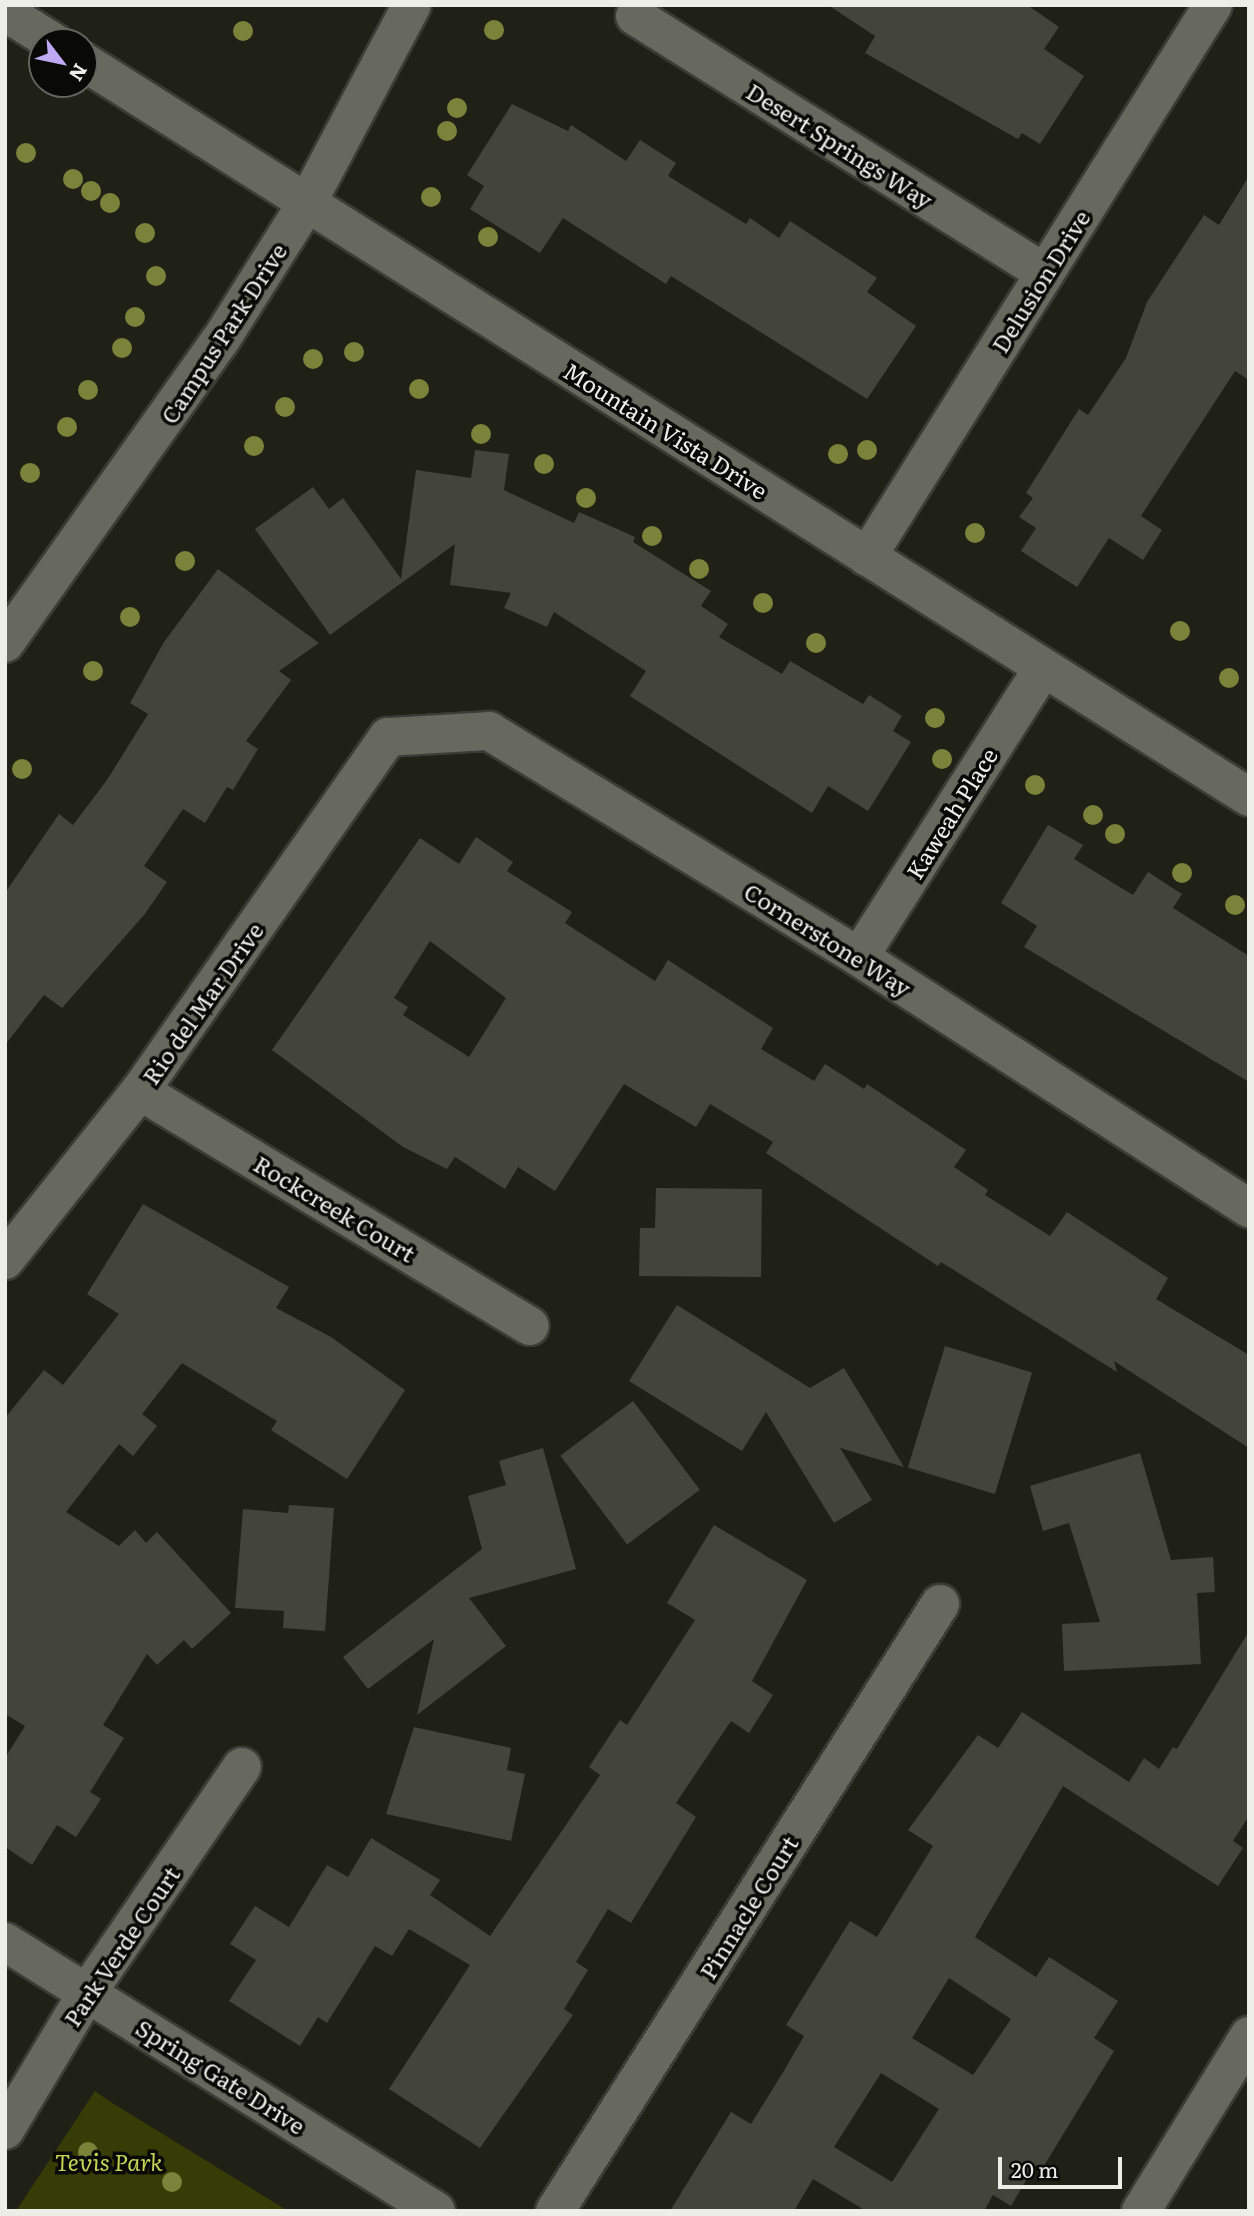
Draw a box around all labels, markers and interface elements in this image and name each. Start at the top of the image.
north arrow [28,28,98,98]
text: N [63,59,95,87]
street label: Desert Springs Way [742,77,938,213]
street label: Delusion Drive [985,205,1095,357]
street label: Campus Park Drive [154,238,292,428]
street label: Mountain Vista Drive [559,356,773,504]
street label: Kaweah Place [900,742,1002,884]
street label: Cornerstone Way [740,877,916,1001]
street label: Rio del Mar Drive [136,917,268,1089]
street label: Rockcreek Court [249,1149,421,1267]
street label: Pinnacle Court [693,1830,803,1984]
street label: Park Verde Court [57,1861,185,2031]
street label: Spring Gate Drive [131,2013,311,2139]
scale bar [1002,2142,1126,2186]
park label: Tevis Park [55,2147,163,2175]
text: 20 m [1011,2153,1058,2184]

